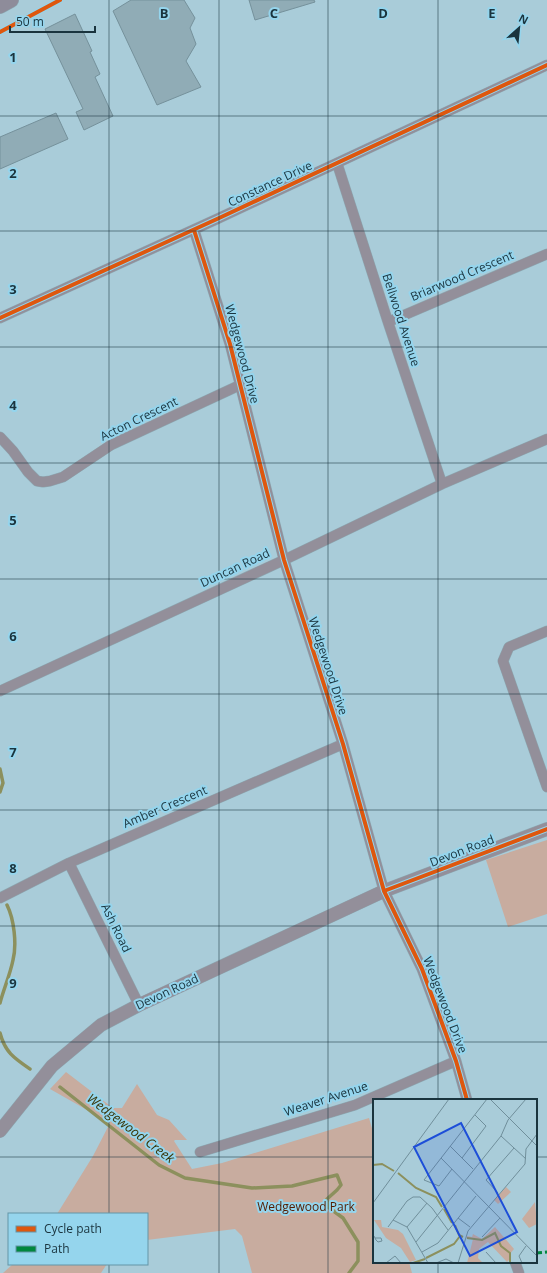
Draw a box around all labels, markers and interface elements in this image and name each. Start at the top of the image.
text: B [160,4,169,22]
text: C [270,4,278,22]
text: D [378,4,388,22]
text: E [488,4,496,22]
scale bar [10,8,95,34]
north arrow [499,8,539,48]
text: N [516,10,531,27]
text: 50 m [16,13,44,30]
text: 1 [9,48,17,66]
street label: Constance Drive [225,156,315,211]
text: 2 [9,164,17,182]
street label: Briarwood Crescent [408,246,516,305]
street label: Bellwood Avenue [378,271,425,369]
text: 3 [9,280,17,298]
street label: Wedgewood Drive [221,302,264,406]
street label: Acton Crescent [97,392,180,445]
text: 4 [9,396,17,414]
text: 5 [9,511,17,529]
street label: Duncan Road [197,544,272,591]
street label: Wedgewood Drive [305,615,352,717]
text: 6 [9,627,17,645]
text: 7 [9,743,17,761]
street label: Amber Crescent [120,781,209,832]
street label: Devon Road [427,830,497,871]
text: 8 [9,859,17,877]
street label: Ash Road [97,900,136,955]
street label: Wedgewood Drive [419,954,472,1056]
street label: Devon Road [132,970,201,1014]
text: 9 [9,974,17,992]
street label: Weaver Avenue [282,1077,370,1120]
water label: Wedgewood Creek [84,1089,179,1167]
inset map [373,1099,537,1263]
park label: Wedgewood Park [257,1198,356,1215]
legend [8,1213,148,1265]
text: Cycle path [44,1220,102,1237]
text: Path [44,1240,70,1257]

